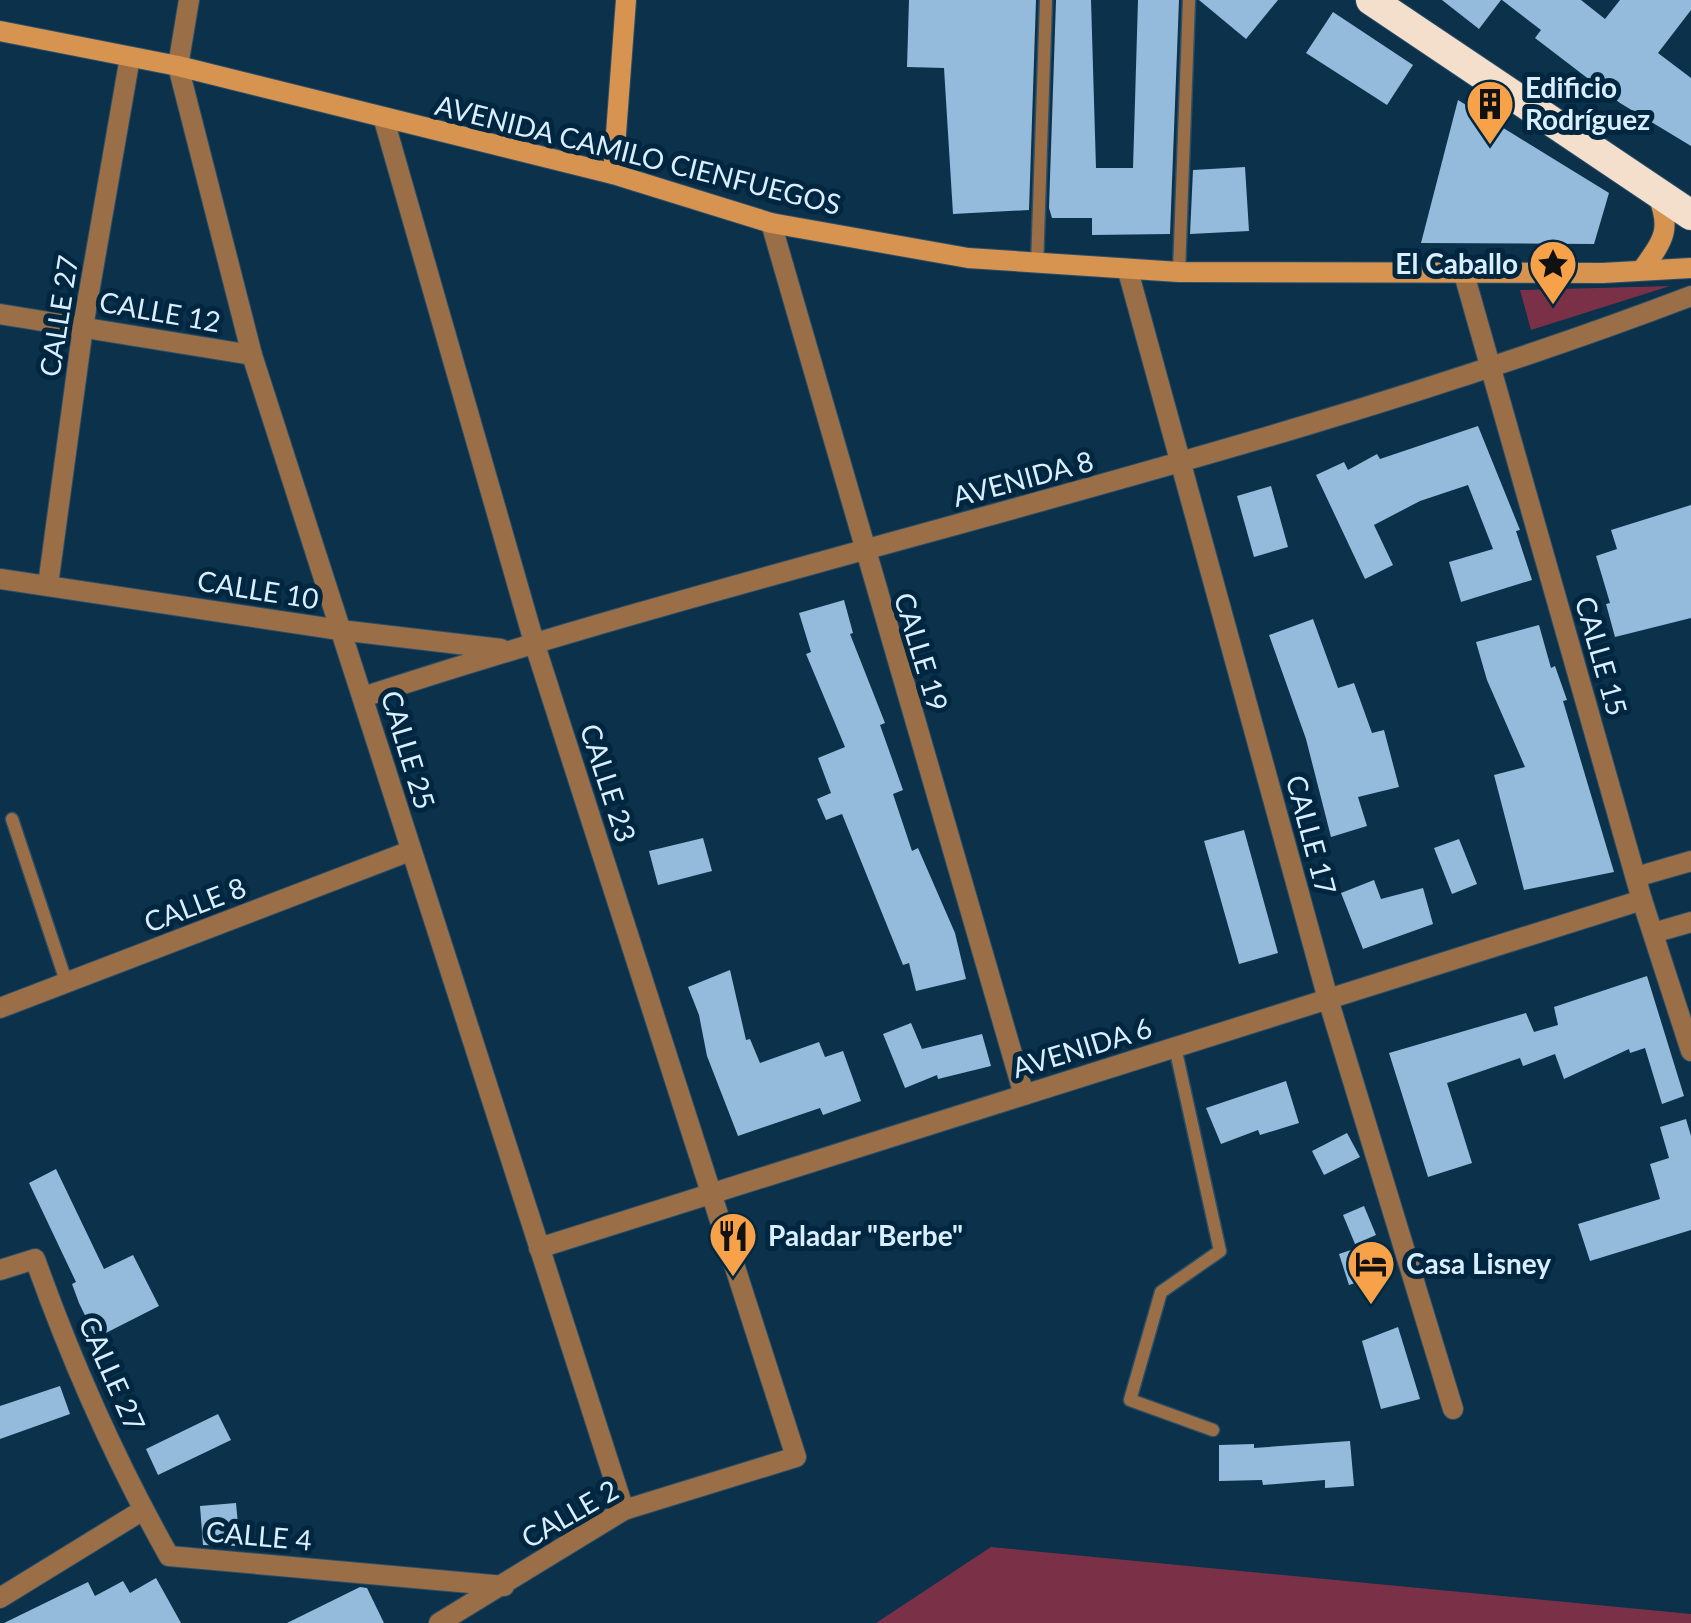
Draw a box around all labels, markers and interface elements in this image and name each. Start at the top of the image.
place label: Edificio Rodríguez [1525,70,1650,136]
building icon: Edificio Rodríguez [1464,78,1516,146]
street label: AVENIDA CAMILO CIENFUEGOS [432,87,844,221]
place icon: El Caballo [1527,238,1579,306]
place label: El Caballo [1395,246,1518,280]
street label: CALLE 27 [32,253,84,379]
street label: CALLE 12 [97,284,223,338]
street label: AVENIDA 8 [949,443,1097,513]
street label: CALLE 10 [195,563,321,615]
street label: CALLE 19 [888,588,956,715]
street label: CALLE 15 [1569,592,1635,719]
street label: CALLE 25 [375,686,443,813]
street label: CALLE 23 [574,719,644,846]
street label: CALLE 17 [1280,771,1344,898]
street label: CALLE 8 [139,869,250,939]
street label: AVENIDA 6 [1008,1010,1156,1084]
restaurant icon: Paladar "Berbe" [707,1210,759,1278]
place label: Paladar "Berbe" [768,1218,963,1252]
hotel icon: Casa Lisney [1345,1238,1397,1306]
place label: Casa Lisney [1406,1246,1551,1280]
street label: CALLE 27 [73,1311,153,1436]
street label: CALLE 2 [515,1472,624,1554]
street label: CALLE 4 [205,1513,313,1557]

